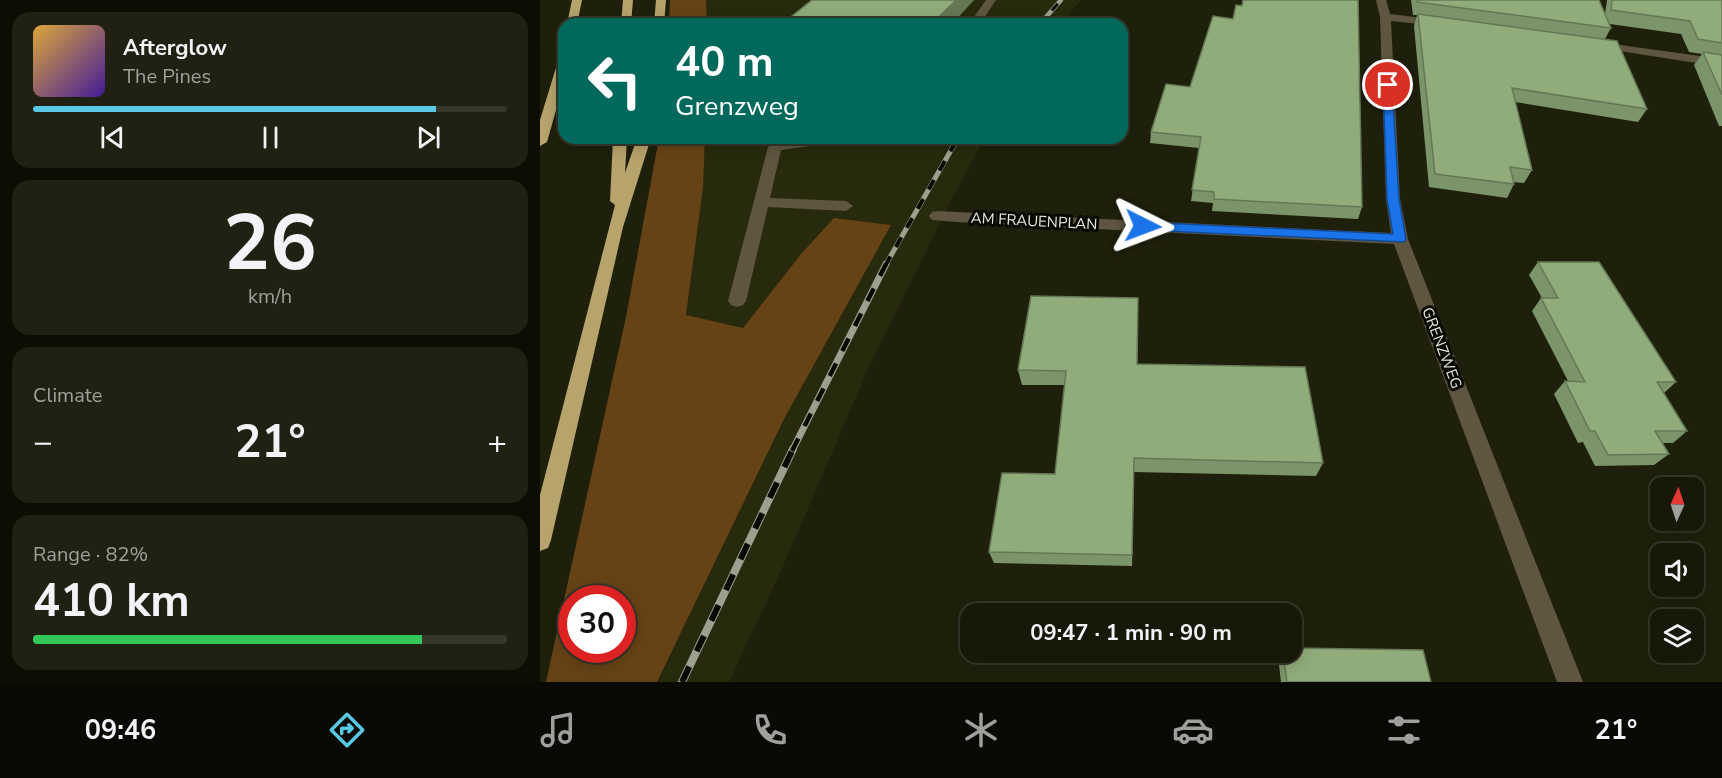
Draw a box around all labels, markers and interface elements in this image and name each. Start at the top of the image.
text: Afterglow [123,33,227,63]
text: 40 m [675,34,774,91]
icon: left [576,42,654,120]
pin [1362,59,1413,110]
text: The Pines [123,63,211,90]
icon: arrive [1371,68,1404,101]
text: Grenzweg [675,88,799,125]
icon: previous [96,121,129,154]
icon: pause [254,121,287,154]
icon: next [412,121,445,154]
text: 26 [223,190,317,297]
position arrow [1111,194,1175,258]
street label: AM FRAUENPLAN [970,208,1098,234]
text: km/h [248,283,292,310]
street label: GRENZWEG [1417,304,1467,392]
text: Climate [33,382,102,409]
text: 21° [234,412,306,473]
text: − [33,420,53,465]
text: + [487,420,507,465]
north arrow [1650,477,1704,531]
map controls [1650,477,1704,663]
text: Range · 82% [33,541,148,568]
button: sound [1650,543,1704,597]
text: 410 km [33,571,190,632]
speed limit sign: 30 [558,585,636,663]
button: layers [1650,609,1704,663]
text: 09:47 · 1 min · 90 m [1030,618,1232,648]
icon: directions [326,709,368,751]
icon: music [537,709,579,751]
icon: phone [749,709,791,751]
icon: climate [960,709,1002,751]
icon: car [1172,709,1214,751]
icon: filters [1383,709,1425,751]
text: 09:46 [85,712,156,749]
text: 21° [1595,712,1637,749]

